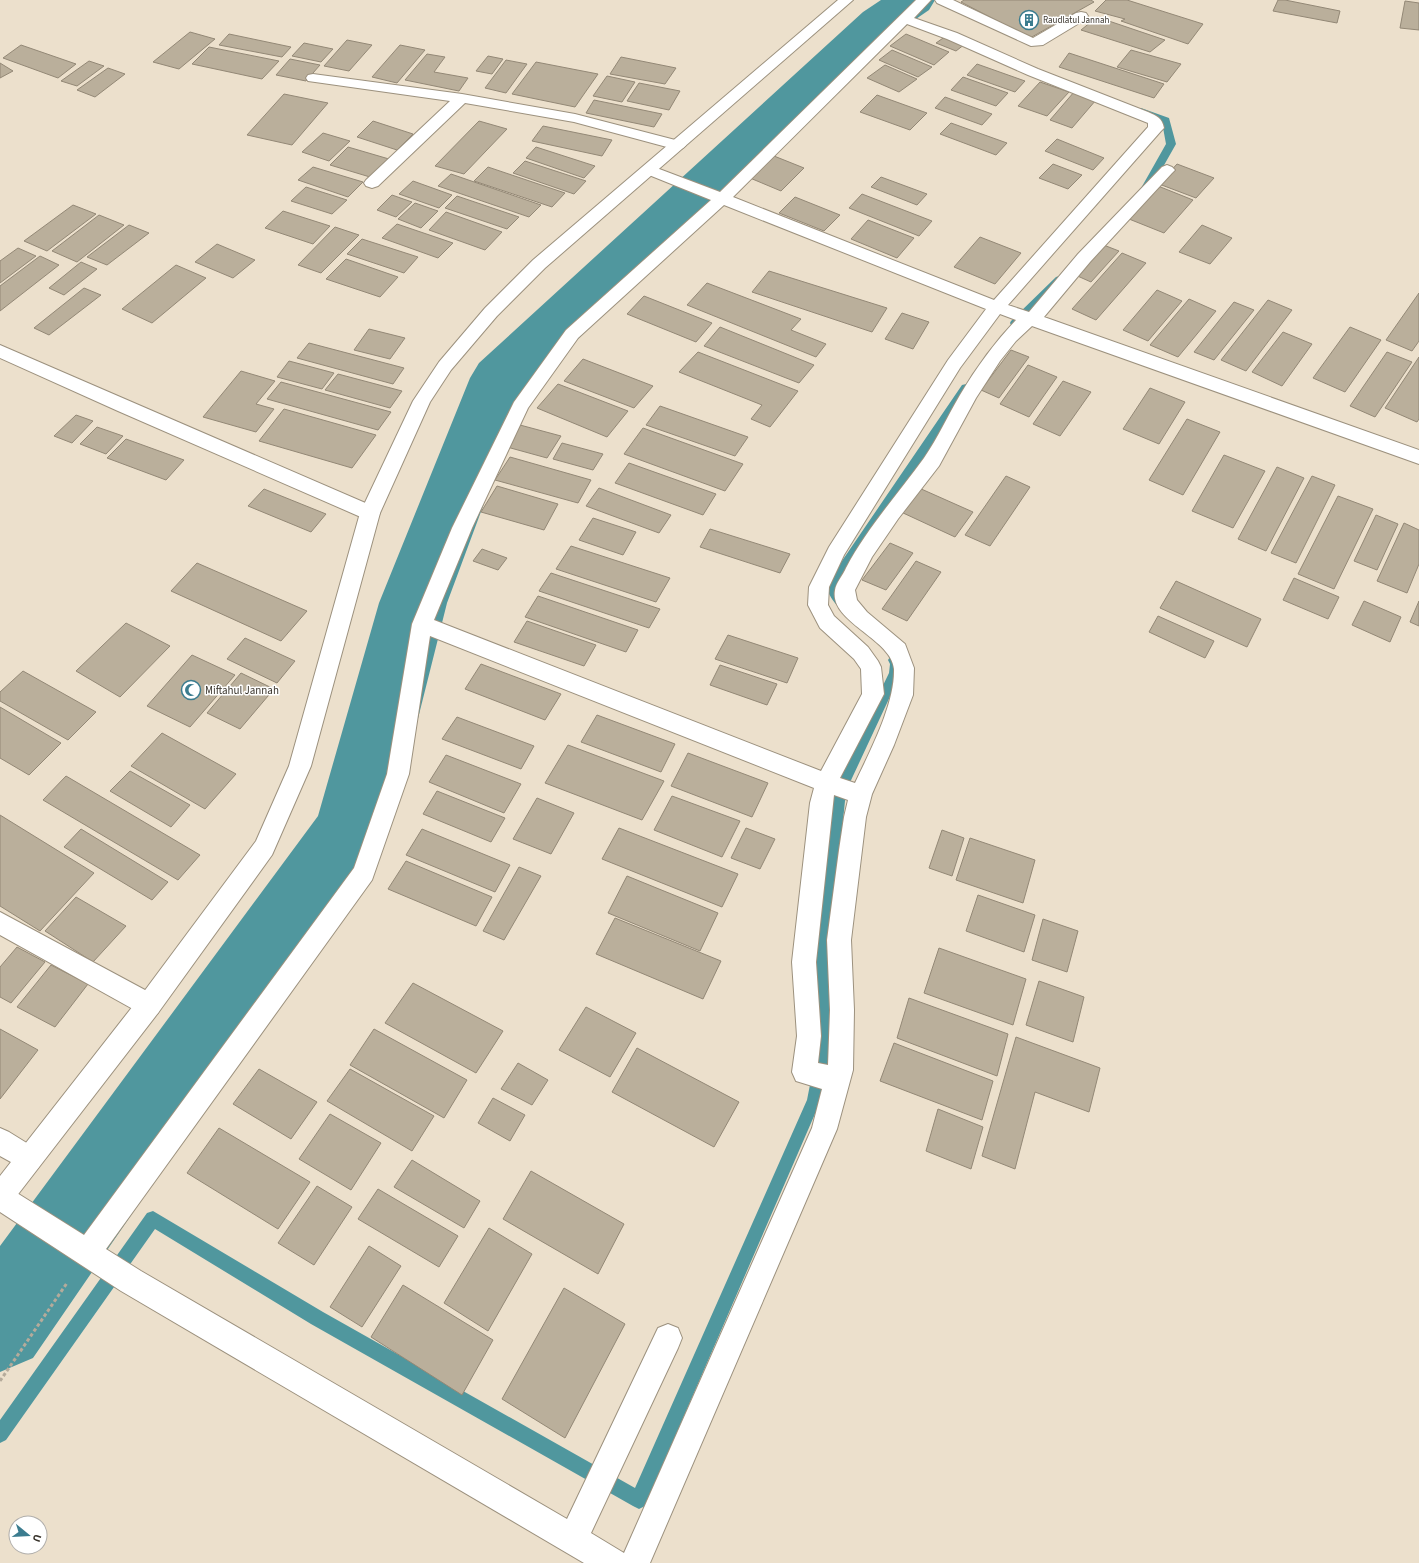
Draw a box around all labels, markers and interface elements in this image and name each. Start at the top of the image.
building icon: Raudlatul Jannah [1018,9,1040,31]
place label: Raudlatul Jannah [1043,14,1109,27]
mosque icon: Miftahul Jannah [180,679,202,701]
place label: Miftahul Jannah [205,683,279,698]
north arrow [8,1515,48,1555]
text: U [29,1532,45,1544]

